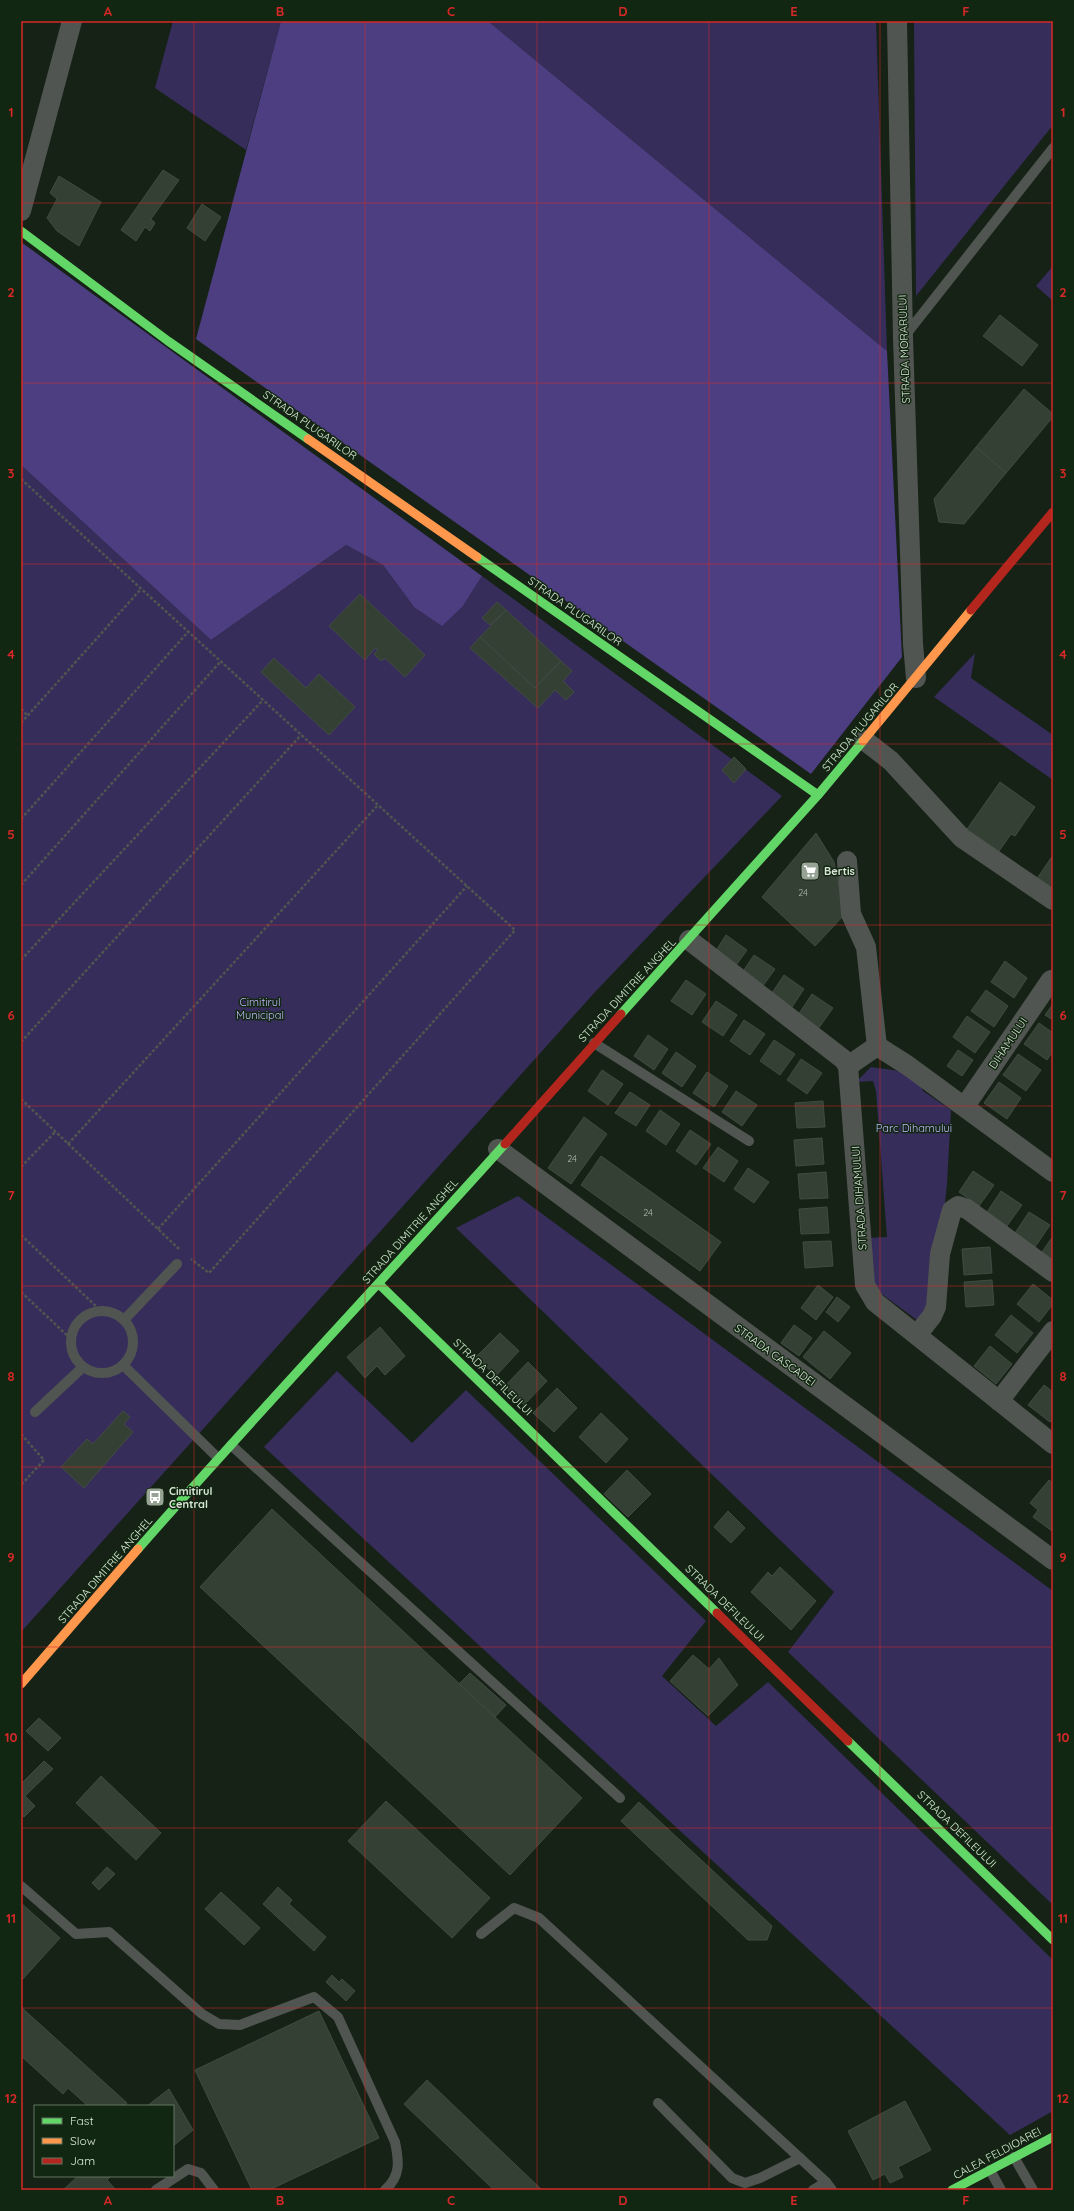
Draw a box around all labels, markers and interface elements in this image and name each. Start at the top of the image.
text: A [104,3,113,19]
text: B [276,3,284,19]
text: C [447,3,455,19]
text: D [618,3,628,19]
text: E [790,3,798,19]
text: F [962,3,970,19]
text: 1 [8,104,14,120]
text: 1 [1060,104,1066,120]
text: 2 [7,284,15,300]
text: 2 [1059,284,1067,300]
street label: STRADA MORARULUI [895,294,913,404]
street label: STRADA PLUGARILOR [260,387,360,463]
text: 3 [8,465,15,481]
text: 3 [1060,465,1067,481]
street label: STRADA PLUGARILOR [525,573,625,649]
text: 4 [7,646,15,662]
text: 4 [1059,646,1067,662]
street label: STRADA PLUGARILOR [819,680,901,774]
text: 5 [7,826,15,842]
text: 5 [1059,826,1067,842]
supermarket icon: Bertis [799,860,821,882]
place label: Bertis [824,864,855,878]
house number: 24 [798,887,808,898]
street label: STRADA DIMITRIE ANGHEL [575,935,679,1045]
park label: Cimitirul Municipal [236,995,284,1022]
text: 6 [7,1007,15,1023]
text: 6 [1059,1007,1067,1023]
street label: DIHAMULUI [986,1015,1030,1071]
park label: Parc Dihamului [876,1121,952,1135]
street label: STRADA DIHAMULUI [848,1146,870,1250]
house number: 24 [567,1153,577,1164]
street label: STRADA DIMITRIE ANGHEL [359,1175,461,1286]
text: 7 [7,1187,15,1203]
text: 7 [1059,1187,1067,1203]
house number: 24 [643,1207,653,1218]
street label: STRADA CASCADEI [732,1321,818,1389]
street label: STRADA DEFILEULUI [451,1336,535,1418]
text: 8 [7,1368,15,1384]
text: 8 [1059,1368,1067,1384]
place label: Cimitirul Central [169,1484,213,1511]
bus stop icon: Cimitirul Central [144,1486,166,1508]
street label: STRADA DIMITRIE ANGHEL [55,1514,155,1626]
text: 9 [7,1549,15,1565]
text: 9 [1059,1549,1067,1565]
street label: STRADA DEFILEULUI [683,1562,767,1644]
text: 10 [4,1729,18,1745]
text: 10 [1056,1729,1070,1745]
street label: STRADA DEFILEULUI [915,1788,999,1870]
text: 11 [6,1910,16,1926]
text: 11 [1058,1910,1068,1926]
text: 12 [5,2090,17,2106]
text: 12 [1057,2090,1069,2106]
legend [34,2105,174,2177]
text: Fast [70,2113,94,2128]
street label: CALEA FELDIOAREI [951,2124,1043,2182]
text: Slow [70,2133,96,2148]
text: Jam [70,2153,95,2168]
text: A [104,2192,113,2208]
text: B [276,2192,284,2208]
text: C [447,2192,455,2208]
text: D [618,2192,628,2208]
text: E [790,2192,798,2208]
text: F [962,2192,970,2208]

